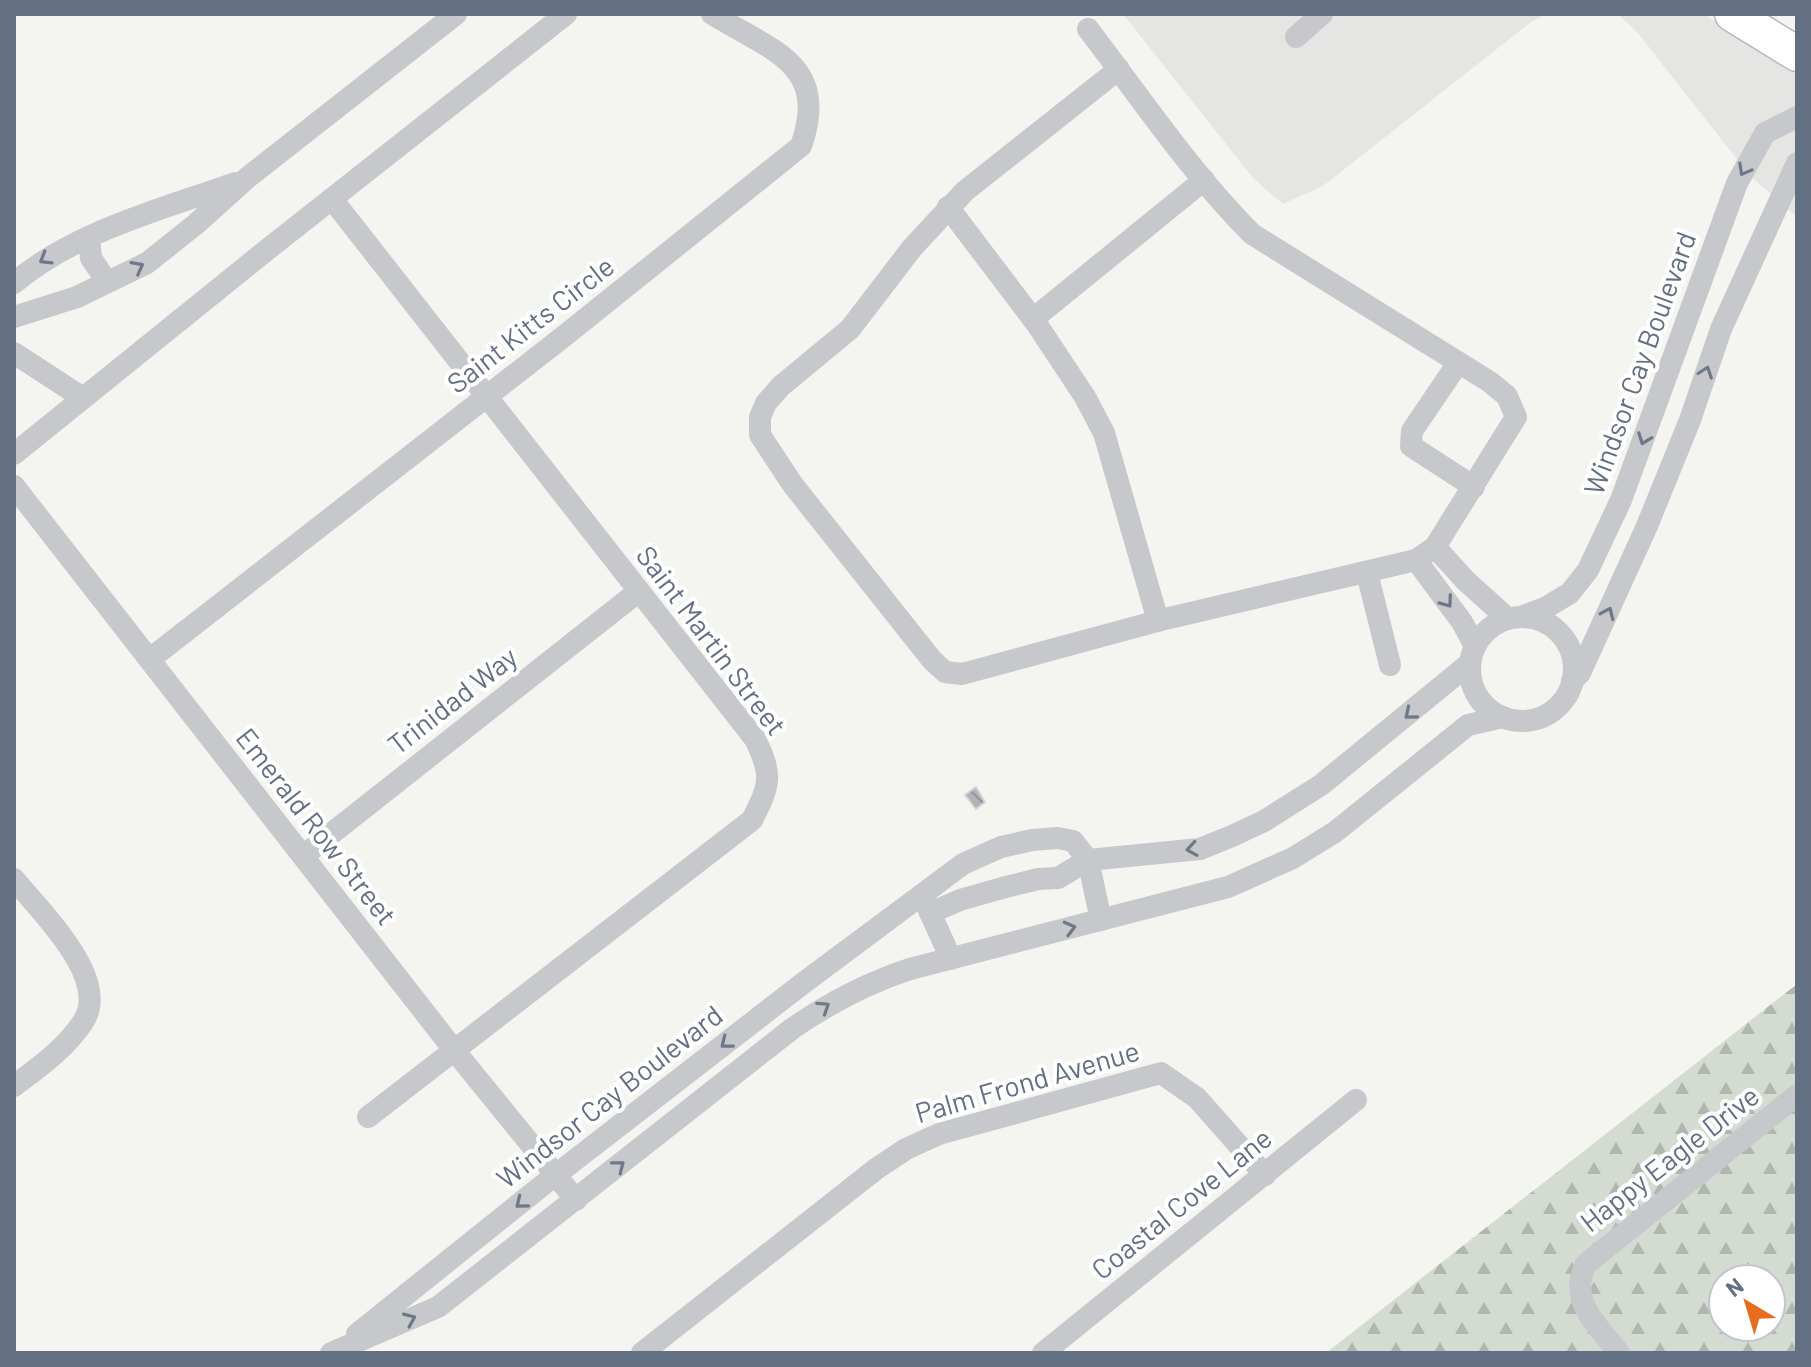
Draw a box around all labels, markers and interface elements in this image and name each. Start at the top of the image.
one-way arrow [1738,161,1754,175]
street label: Windsor Cay Boulevard [1576,227,1702,499]
street label: Saint Kitts Circle [440,248,620,400]
one-way arrow [39,250,54,265]
one-way arrow [129,261,144,276]
one-way arrow [1697,366,1713,380]
one-way arrow [1637,432,1654,446]
street label: Saint Martin Street [630,539,794,741]
one-way arrow [1438,593,1452,608]
one-way arrow [1599,606,1615,621]
street label: Trinidad Way [381,639,524,761]
one-way arrow [1405,704,1420,718]
street label: Emerald Row Street [230,721,404,931]
one-way arrow [1185,840,1198,857]
one-way arrow [1063,920,1077,937]
street label: Windsor Cay Boulevard [489,997,729,1195]
one-way arrow [815,1001,830,1016]
one-way arrow [721,1033,735,1048]
street label: Palm Frond Avenue [911,1033,1143,1129]
street label: Happy Eagle Drive [1573,1078,1765,1238]
street label: Coastal Cove Lane [1084,1120,1278,1286]
one-way arrow [609,1162,624,1176]
one-way arrow [516,1193,530,1208]
north arrow [1707,1263,1787,1343]
text: N [1720,1272,1748,1301]
one-way arrow [401,1313,416,1329]

